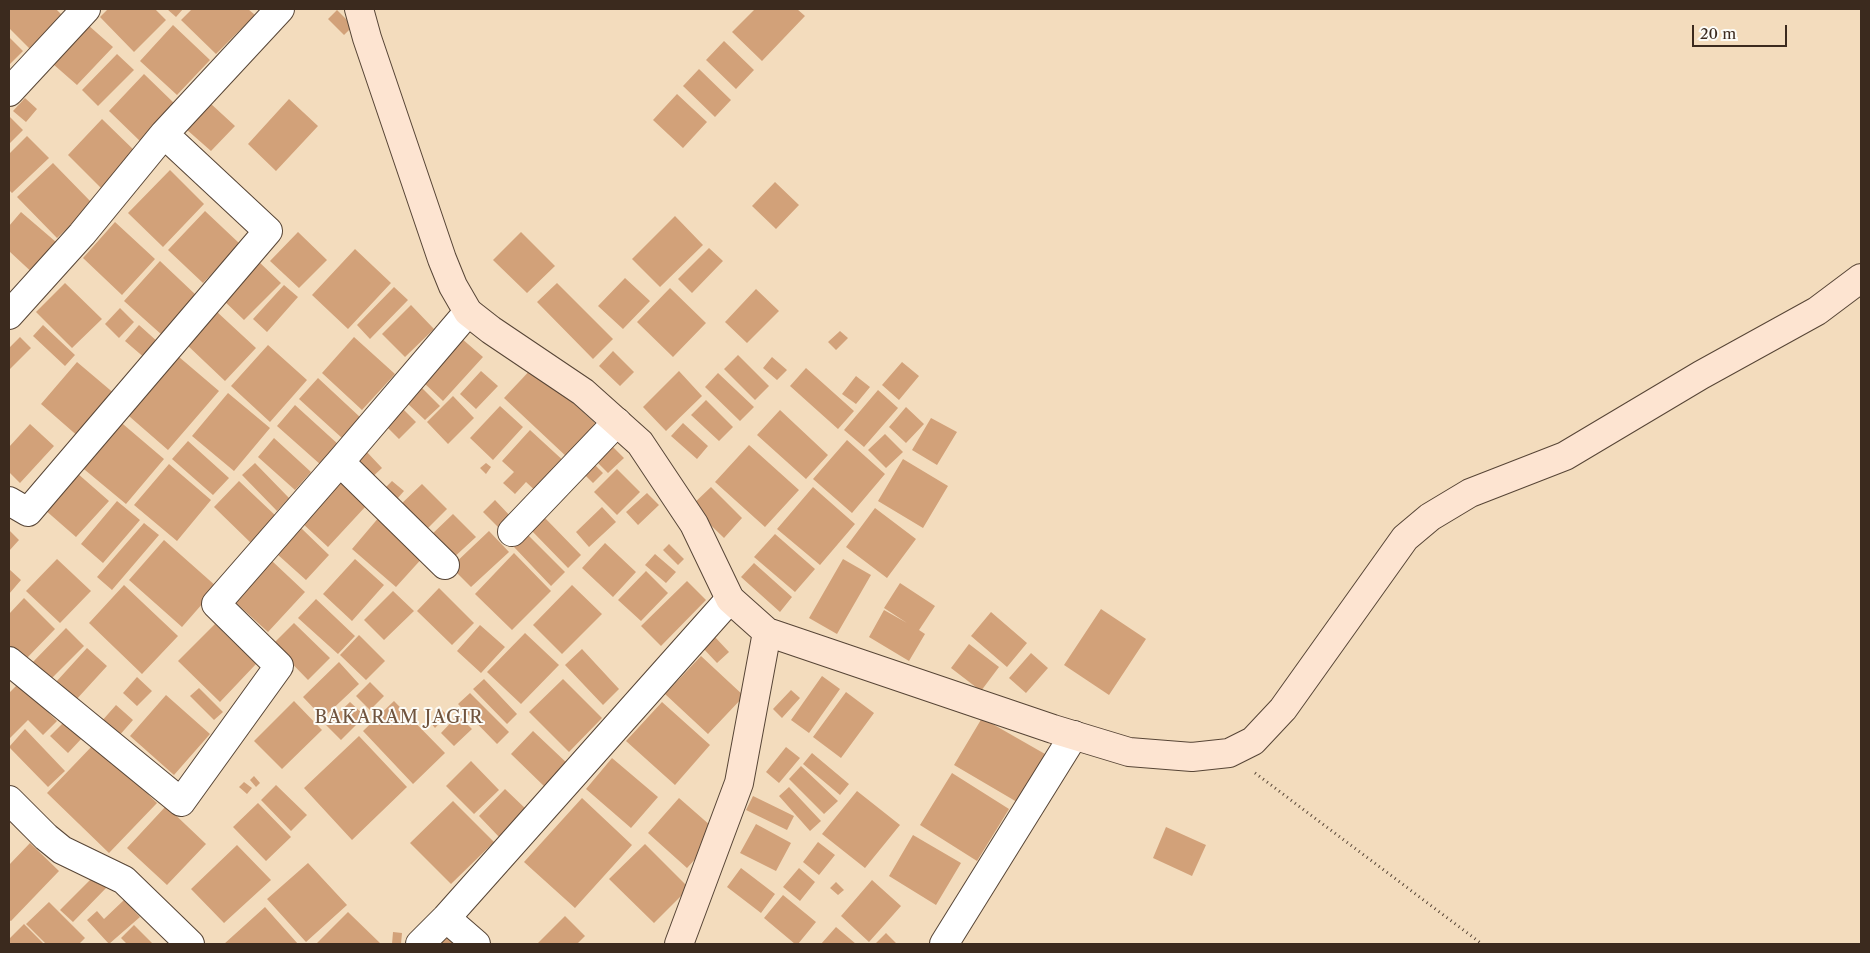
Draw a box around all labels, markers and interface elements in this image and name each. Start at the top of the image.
scale bar [1695,15,1790,47]
text: 20 m [1700,24,1736,43]
district label: BAKARAM JAGIR [313,707,485,729]

